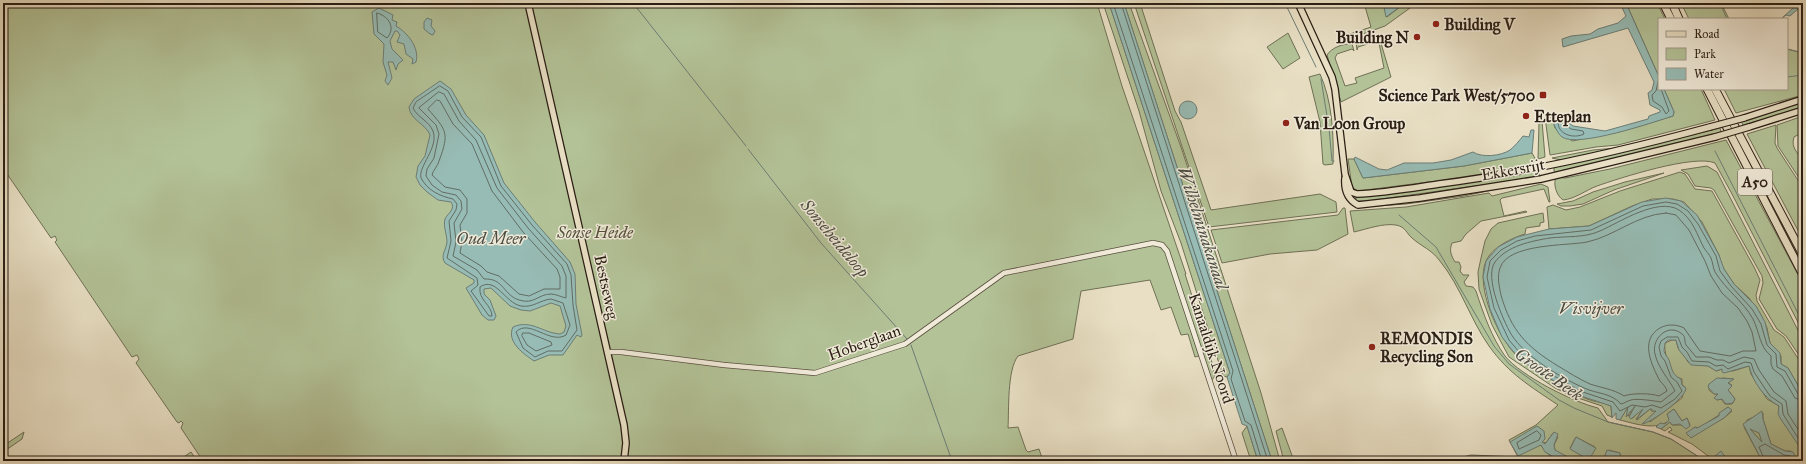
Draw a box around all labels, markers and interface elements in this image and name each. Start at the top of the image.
place label: Building V [1444,15,1516,35]
legend [1658,18,1788,90]
marker: Building V [1431,19,1441,29]
text: Road [1694,27,1720,41]
place label: Building N [1336,28,1409,48]
marker: Building N [1412,32,1422,42]
text: Park [1694,47,1716,61]
text: Water [1694,67,1724,81]
place label: Science Park West/5700 [1379,86,1535,105]
marker: Science Park West/5700 [1538,90,1548,100]
place label: Etteplan [1534,107,1591,127]
marker: Etteplan [1521,111,1531,121]
place label: Van Loon Group [1293,114,1405,134]
marker: Van Loon Group [1281,118,1291,128]
street label: Ekkersrijt [1480,154,1547,184]
water label: Wilhelminakanaal [1173,164,1233,294]
road number: A50 [1738,169,1772,195]
water label: Sonseheideloop [795,194,874,282]
park label: Sonse Heide [556,223,634,242]
water label: Oud Meer [456,228,527,249]
street label: Bestseweg [589,253,623,322]
street label: Kanaaldijk Noord [1185,290,1238,406]
water label: Visvijver [1559,298,1624,319]
street label: Hoberglaan [825,320,904,365]
place label: REMONDIS Recycling Son [1380,329,1473,367]
marker: REMONDIS Recycling Son [1367,342,1377,352]
water label: Groote Beek [1510,343,1587,406]

